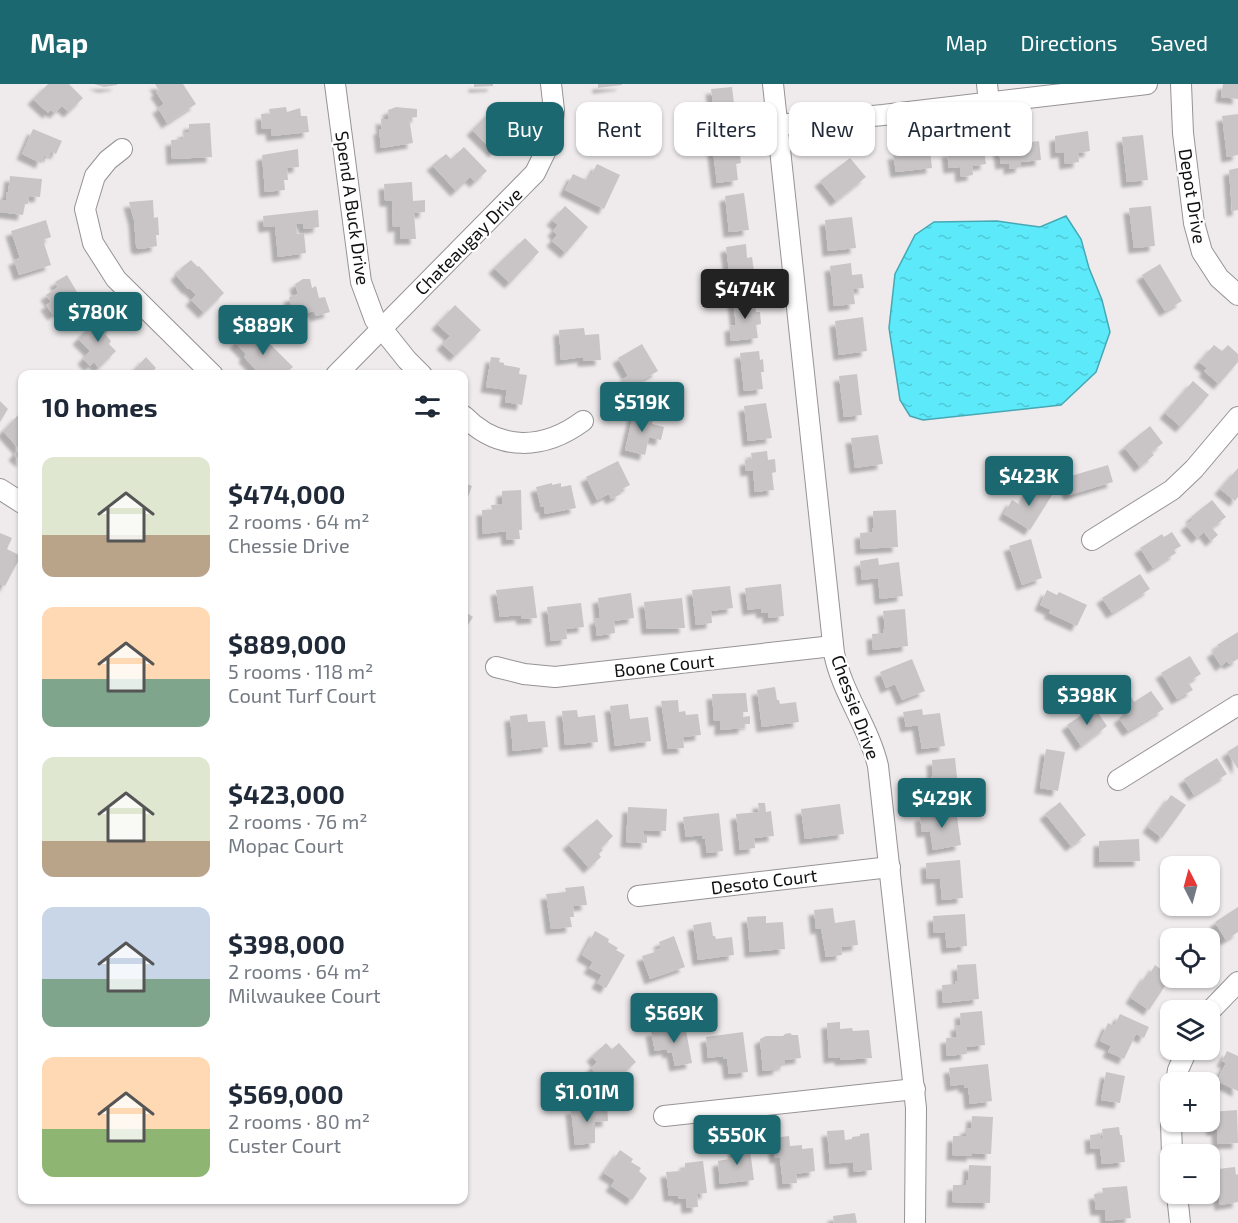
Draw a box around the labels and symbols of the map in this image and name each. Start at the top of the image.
street label: Spend A Buck Drive [331,130,375,286]
street label: Depot Drive [1175,147,1211,245]
street label: Chateaugay Drive [410,183,526,299]
pin: $474K [703,269,787,320]
pin: $780K [56,292,140,343]
pin: $889K [221,305,305,356]
pin: $519K [600,382,684,433]
pin: $423K [987,456,1071,507]
street label: Boone Court [613,649,715,681]
street label: Chessie Drive [827,652,885,762]
pin: $398K [1045,675,1129,726]
pin: $429K [900,778,984,829]
north arrow [1160,856,1220,916]
street label: Desoto Court [710,864,819,898]
pin: $569K [632,993,716,1044]
pin: $1.01M [538,1072,636,1123]
pin: $550K [695,1115,779,1166]

